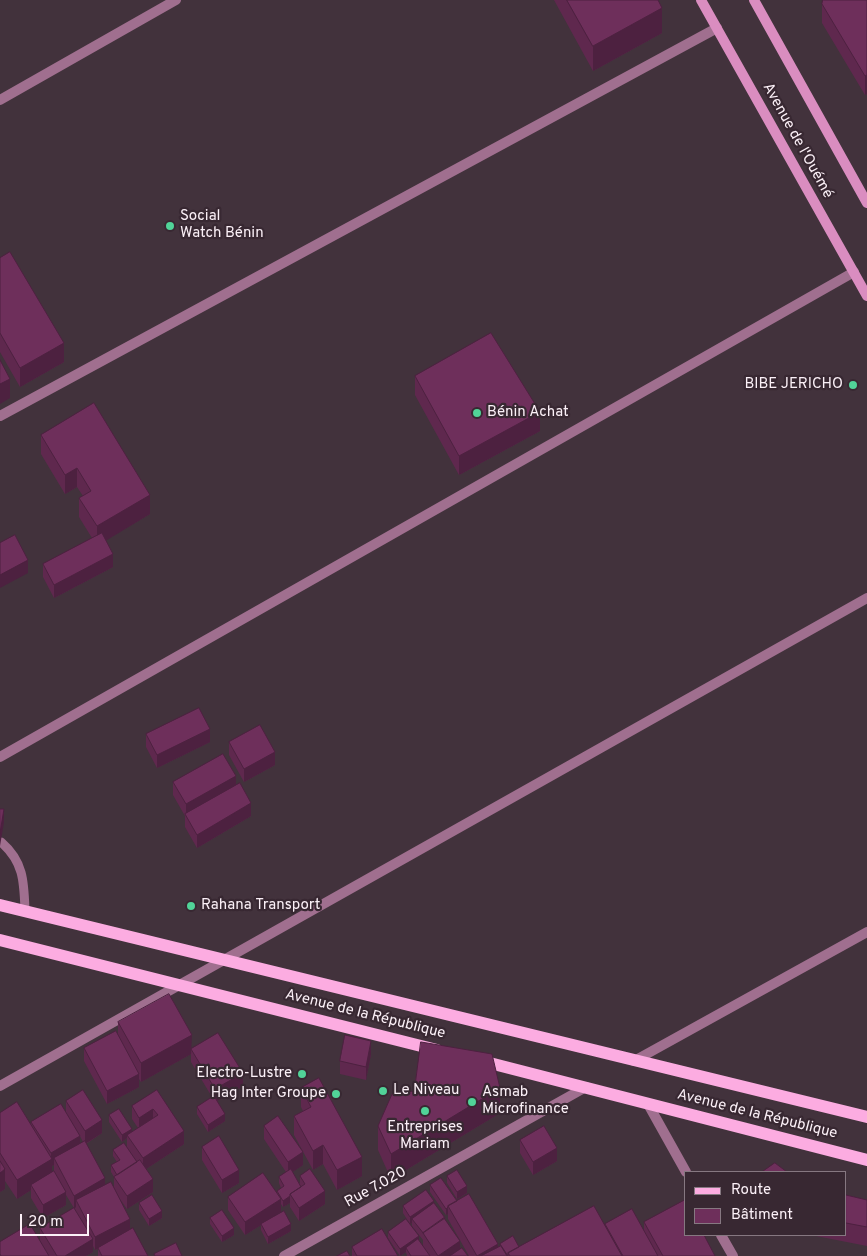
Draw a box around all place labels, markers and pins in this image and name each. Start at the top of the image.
place label: Social Watch Bénin [180,208,264,243]
marker: Social Watch Bénin [164,220,176,232]
place label: BIBE JERICHO [745,376,843,394]
marker: BIBE JERICHO [847,379,859,391]
place label: Bénin Achat [487,404,569,422]
marker: Bénin Achat [471,407,483,419]
place label: Rahana Transport [201,897,321,915]
marker: Rahana Transport [185,900,197,912]
place label: Electro-Lustre [196,1065,292,1083]
marker: Electro-Lustre [296,1068,308,1080]
place label: Le Niveau [393,1082,459,1100]
place label: Asmab Microfinance [482,1084,569,1119]
place label: Hag Inter Groupe [211,1085,326,1103]
marker: Le Niveau [377,1085,389,1097]
marker: Hag Inter Groupe [330,1088,342,1100]
marker: Asmab Microfinance [466,1096,478,1108]
marker: Entreprises Mariam [419,1105,431,1117]
place label: Entreprises Mariam [387,1119,463,1154]

